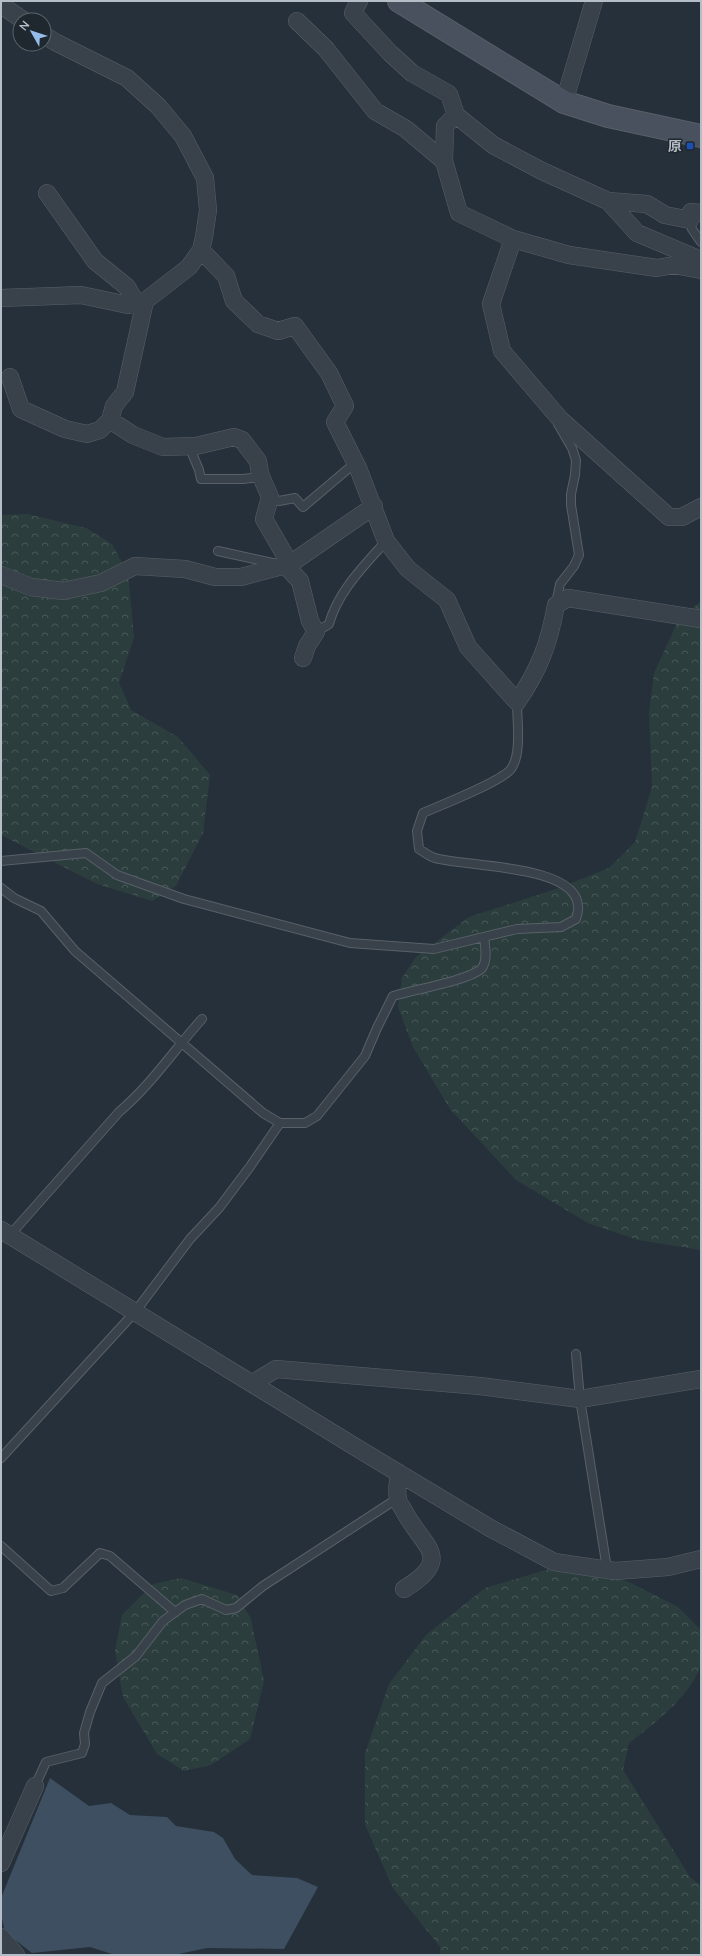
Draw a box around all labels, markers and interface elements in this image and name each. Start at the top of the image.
north arrow [12,12,52,52]
text: N [16,18,32,33]
place label: 原 [668,137,682,154]
marker: 原 [685,141,695,151]

